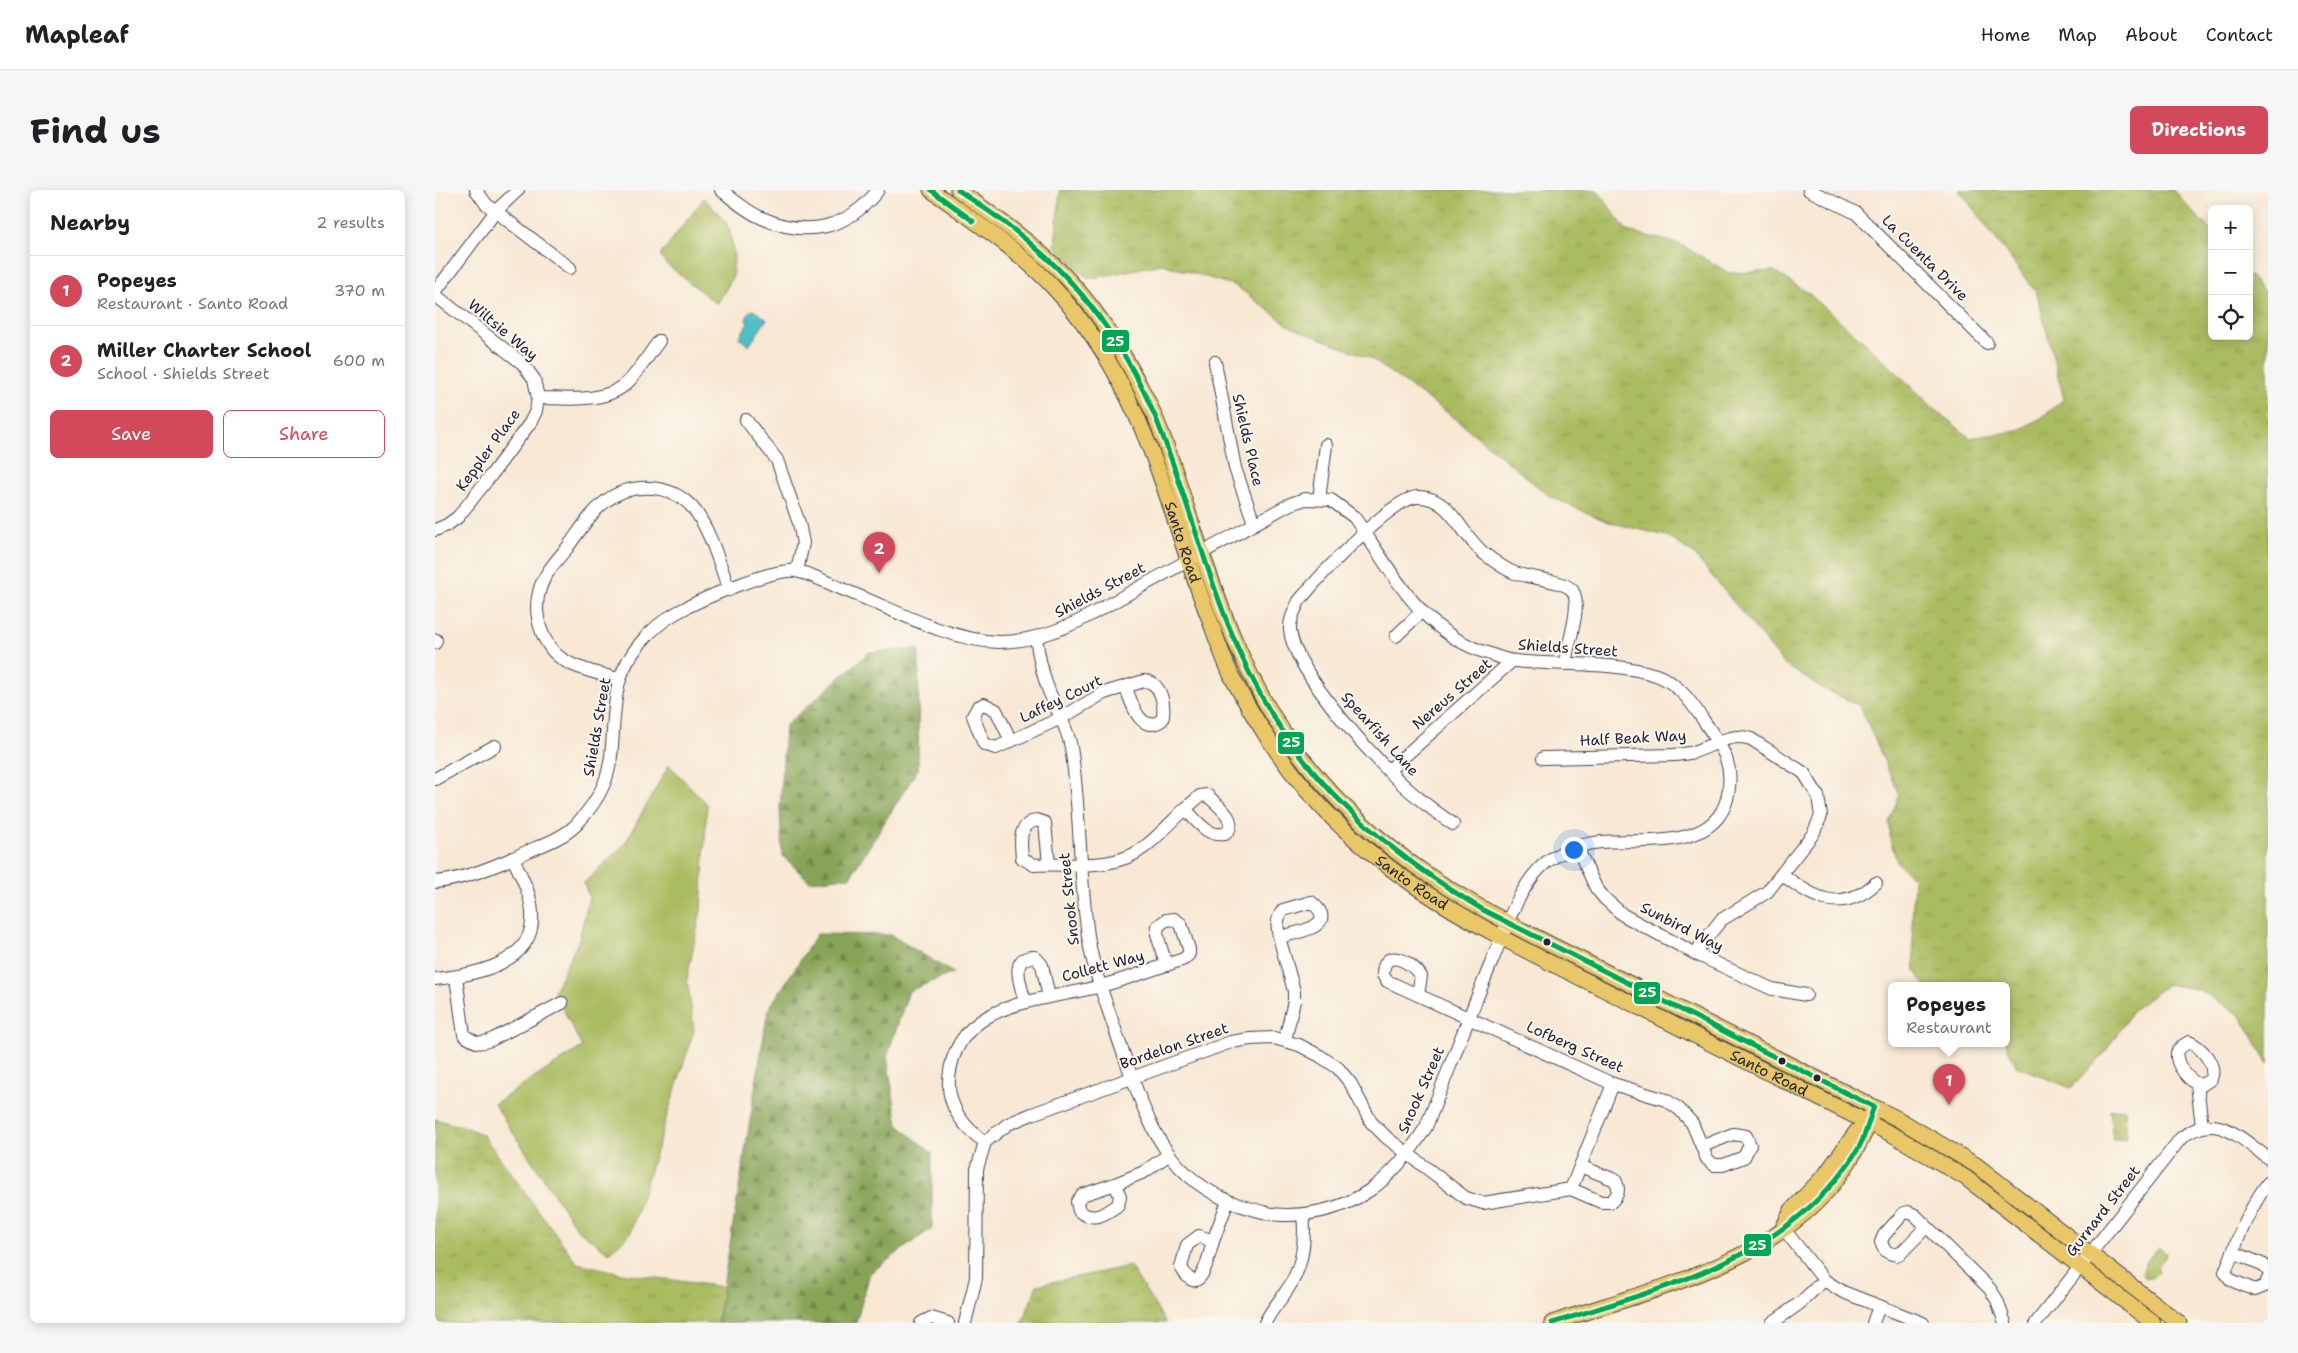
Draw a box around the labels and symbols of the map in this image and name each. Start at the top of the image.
street label: La Cuenta Drive [1877,210,1973,306]
street label: Wiltsie Way [464,295,542,365]
line badge: 25 [1101,329,1130,353]
text: 25 [1106,332,1124,350]
street label: Shields Place [1228,392,1268,488]
street label: Keppler Place [451,405,525,495]
street label: Santo Road [1160,499,1205,586]
pin: 2 [863,532,895,573]
street label: Shields Street [1051,558,1149,622]
street label: Shields Street [1517,635,1619,661]
street label: Nereus Street [1408,654,1496,734]
street label: Laffey Court [1016,670,1106,728]
street label: Shields Street [578,676,616,778]
street label: Spearfish Lane [1337,688,1423,780]
street label: Half Beak Way [1579,725,1687,751]
line badge: 25 [1277,731,1305,755]
text: 25 [1282,733,1300,751]
your location [1561,837,1587,863]
street label: Santo Road [1371,850,1453,915]
street label: Snook Street [1054,852,1084,946]
street label: Sunbird Way [1637,897,1727,957]
unlabelled marker [1542,937,1552,947]
street label: Collett Way [1060,945,1146,987]
line badge: 25 [1633,981,1661,1005]
text: 25 [1638,983,1656,1001]
street label: Lofberg Street [1523,1017,1627,1077]
street label: Bordelon Street [1117,1018,1231,1074]
street label: Snook Street [1393,1043,1449,1137]
street label: Santo Road [1727,1045,1812,1101]
unlabelled marker [1777,1056,1787,1066]
pin: 1 [1933,1064,1965,1105]
unlabelled marker [1812,1073,1822,1083]
street label: Gurnard Street [2061,1162,2145,1260]
line badge: 25 [1743,1233,1772,1257]
text: 25 [1748,1236,1766,1254]

